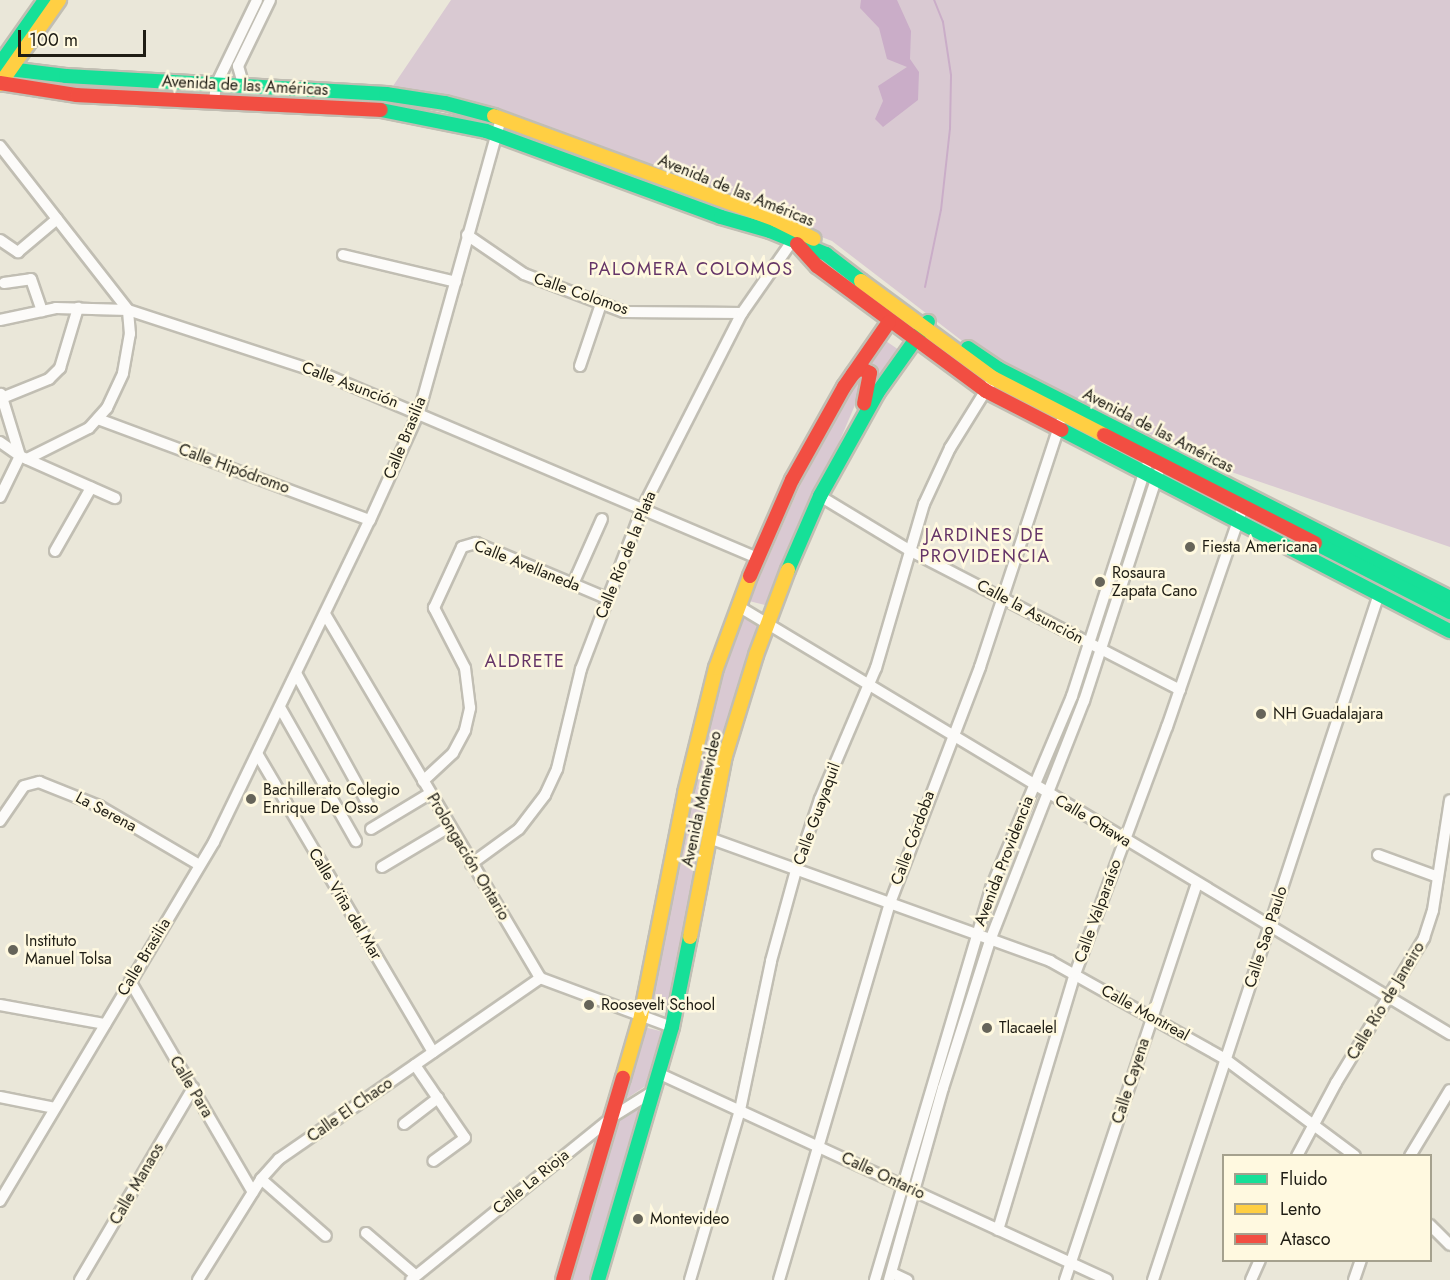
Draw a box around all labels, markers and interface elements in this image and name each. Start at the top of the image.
scale bar [21,18,148,56]
text: 100 m [29,27,78,53]
street label: Avenida de las Américas [161,72,329,100]
street label: Avenida de las Américas [655,151,817,231]
district label: PALOMERA COLOMOS [588,258,794,280]
street label: Calle Colomos [531,269,631,319]
street label: Calle Asunción [299,358,401,412]
street label: Avenida de las Américas [1079,385,1237,477]
street label: Calle Brasilia [380,394,430,482]
street label: Calle Hipódromo [176,440,292,498]
street label: Calle Río de la Plata [592,488,660,622]
district label: JARDINES DE PROVIDENCIA [919,525,1051,568]
street label: Calle Avellaneda [471,536,583,596]
place label: Fiesta Americana [1202,537,1318,557]
marker: Fiesta Americana [1183,540,1197,554]
place label: Rosaura Zapata Cano [1112,563,1197,601]
marker: Rosaura Zapata Cano [1093,575,1107,589]
street label: Calle la Asunción [973,576,1087,648]
district label: ALDRETE [485,650,565,672]
place label: NH Guadalajara [1273,704,1383,724]
marker: NH Guadalajara [1254,707,1268,721]
street label: Avenida Montevideo [678,729,726,869]
street label: Calle Guayaquil [790,760,844,868]
place label: Bachillerato Colegio Enrique De Osso [263,780,400,818]
street label: La Serena [72,788,140,836]
street label: Calle Córdoba [887,788,939,888]
street label: Prolongación Ontario [422,790,514,924]
street label: Calle Ottawa [1051,791,1135,851]
marker: Bachillerato Colegio Enrique De Osso [244,792,258,806]
street label: Avenida Providencia [970,793,1038,929]
street label: Calle Viña del Mar [304,845,386,963]
street label: Calle Valparaíso [1070,857,1126,965]
street label: Calle Sao Paulo [1241,884,1291,990]
street label: Calle Brasilia [113,915,175,999]
place label: Instituto Manuel Tolsa [25,931,112,969]
street label: Calle Río de Janeiro [1343,939,1429,1063]
marker: Instituto Manuel Tolsa [6,943,20,957]
street label: Calle Montreal [1098,981,1192,1045]
place label: Roosevelt School [601,995,715,1015]
marker: Roosevelt School [582,998,596,1012]
place label: Tlacaelel [999,1018,1057,1038]
marker: Tlacaelel [980,1021,994,1035]
street label: Calle Cayena [1108,1036,1154,1126]
street label: Calle Para [165,1053,217,1121]
street label: Calle El Chaco [304,1074,396,1146]
street label: Calle Manaos [106,1140,168,1228]
street label: Calle La Rioja [489,1145,573,1219]
street label: Calle Ontario [838,1148,928,1204]
legend [1222,1154,1432,1262]
text: Fluido [1280,1166,1327,1192]
text: Lento [1280,1196,1321,1222]
place label: Montevideo [650,1209,729,1229]
marker: Montevideo [631,1212,645,1226]
text: Atasco [1280,1226,1331,1252]

